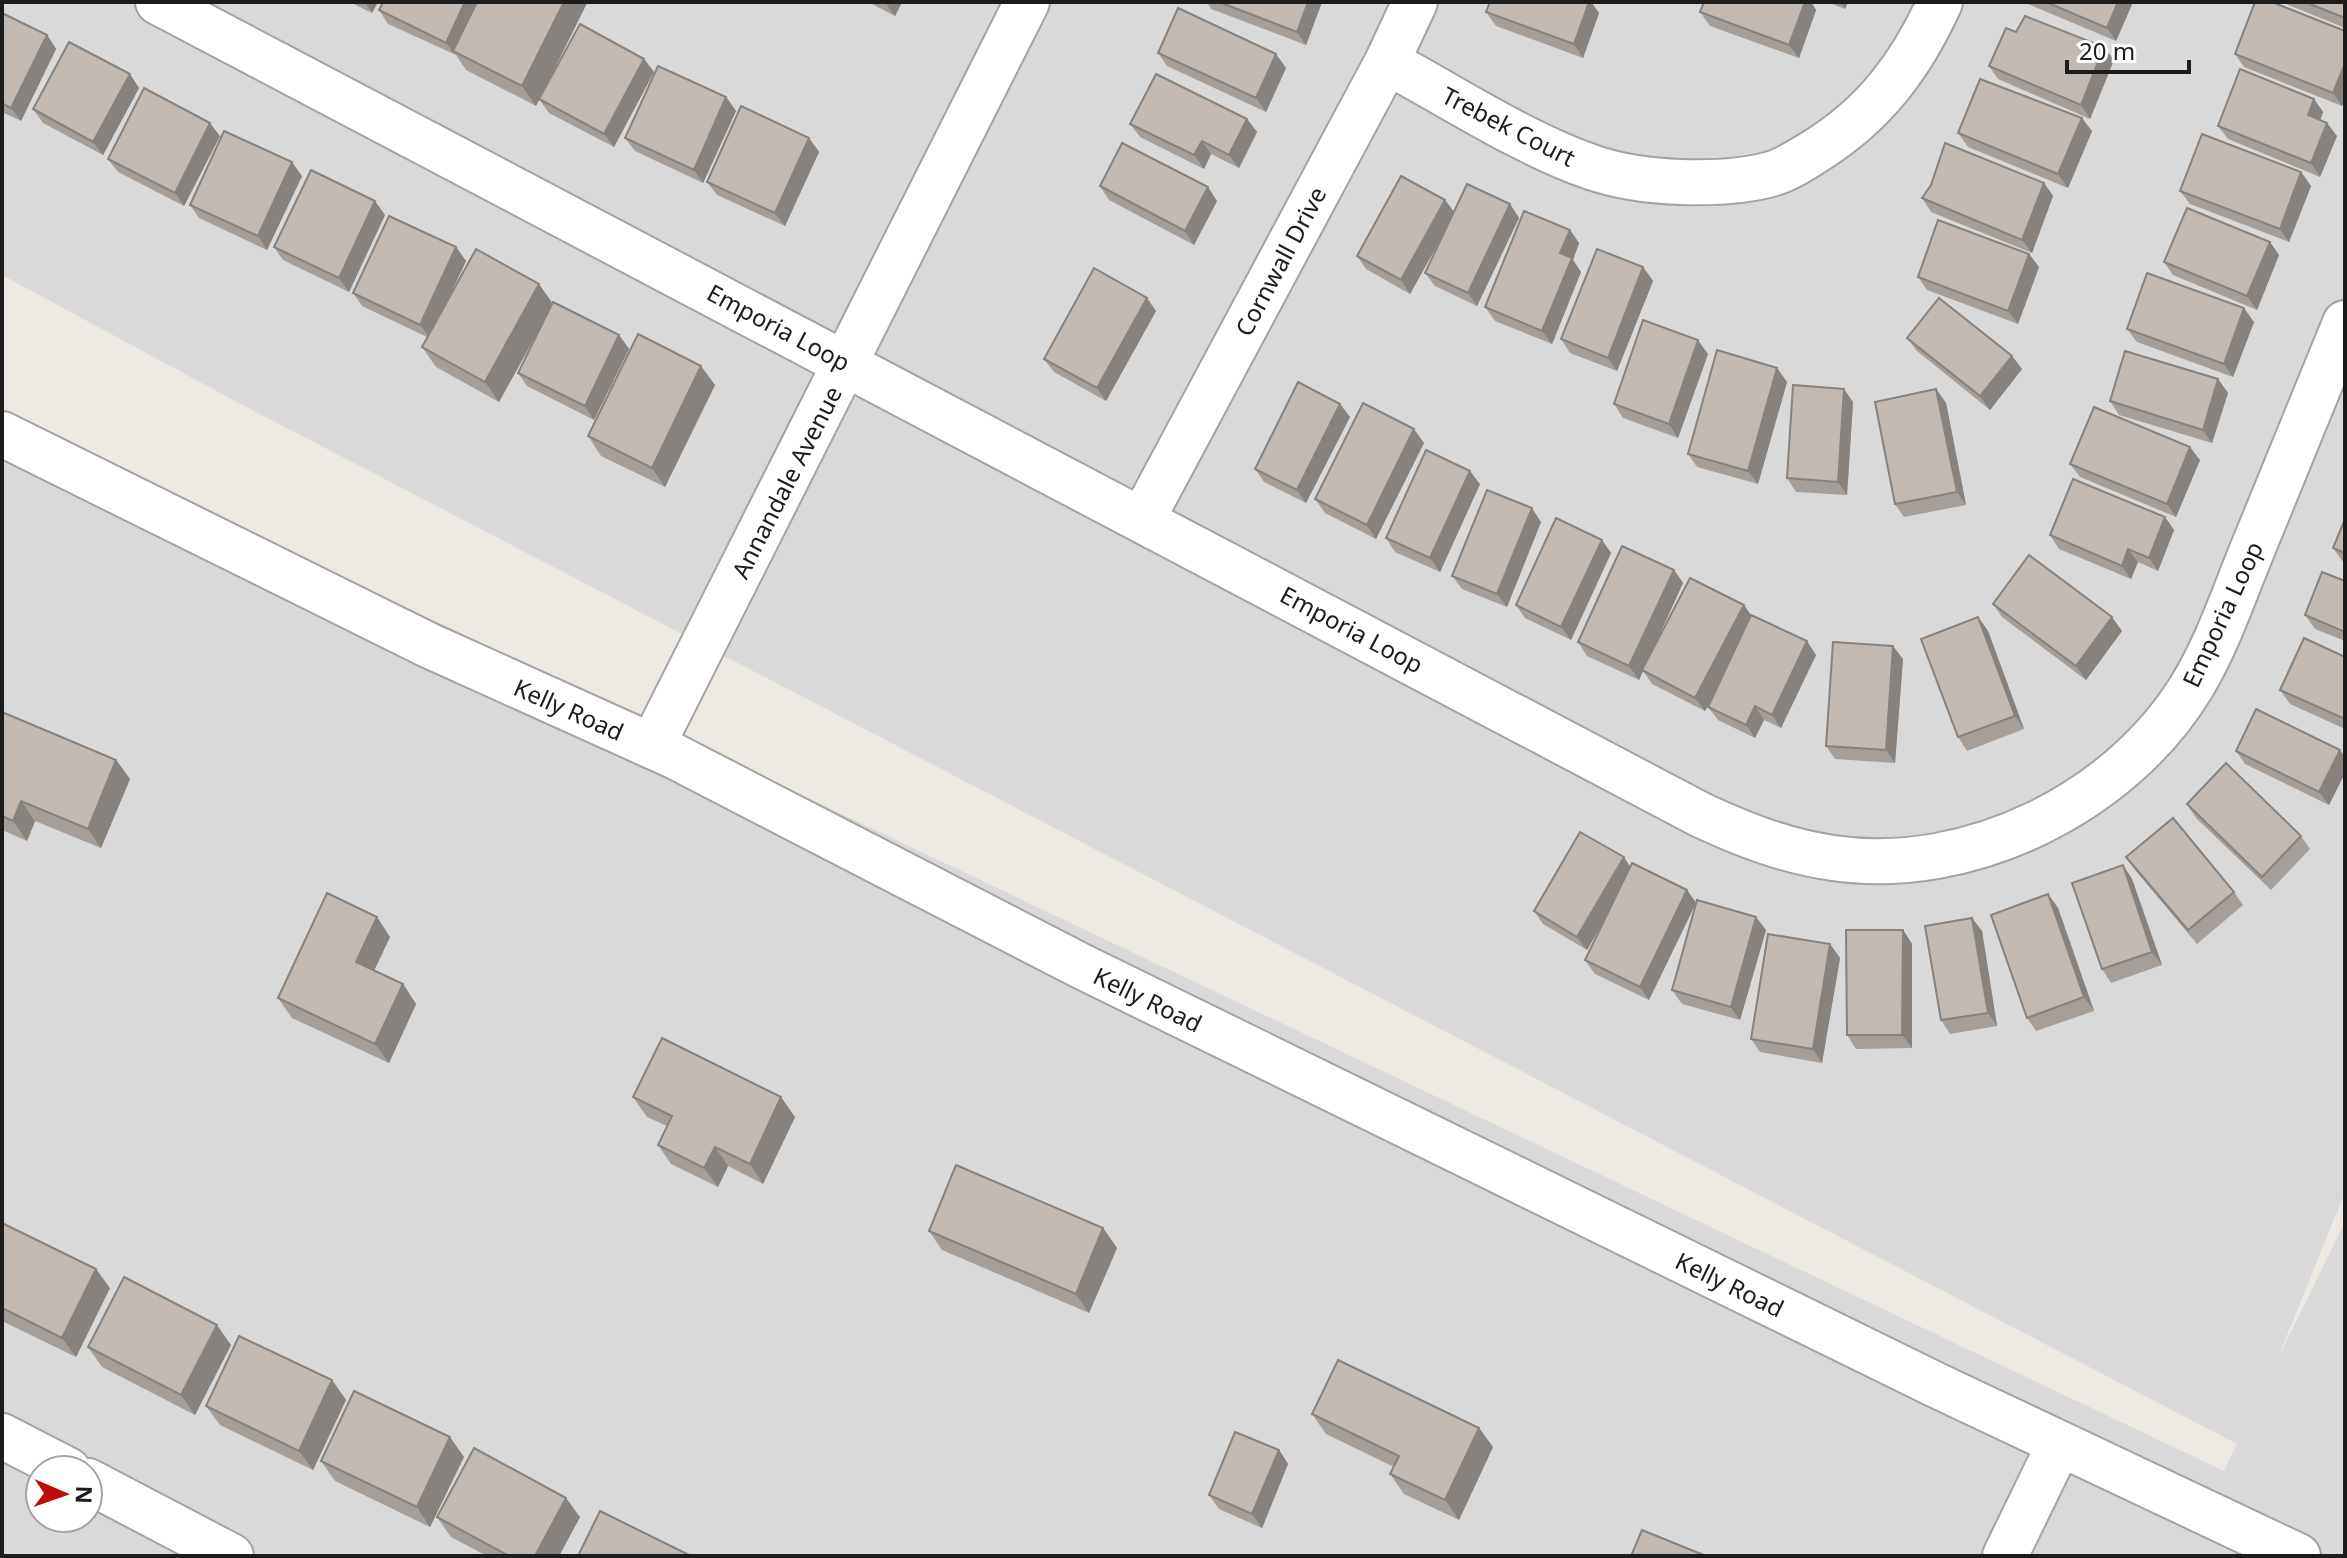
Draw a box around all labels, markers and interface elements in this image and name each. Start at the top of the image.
scale bar [2067,24,2189,74]
text: 20 m [2079,34,2135,67]
street label: Trebek Court [1437,78,1582,174]
street label: Cornwall Drive [1227,181,1333,341]
street label: Emporia Loop [702,276,856,378]
street label: Annandale Avenue [723,380,849,584]
street label: Emporia Loop [2174,536,2270,692]
street label: Emporia Loop [1275,578,1429,680]
street label: Kelly Road [509,670,629,748]
street label: Kelly Road [1088,959,1208,1039]
street label: Kelly Road [1670,1244,1790,1324]
north arrow [24,1454,104,1534]
text: N [70,1485,100,1504]

